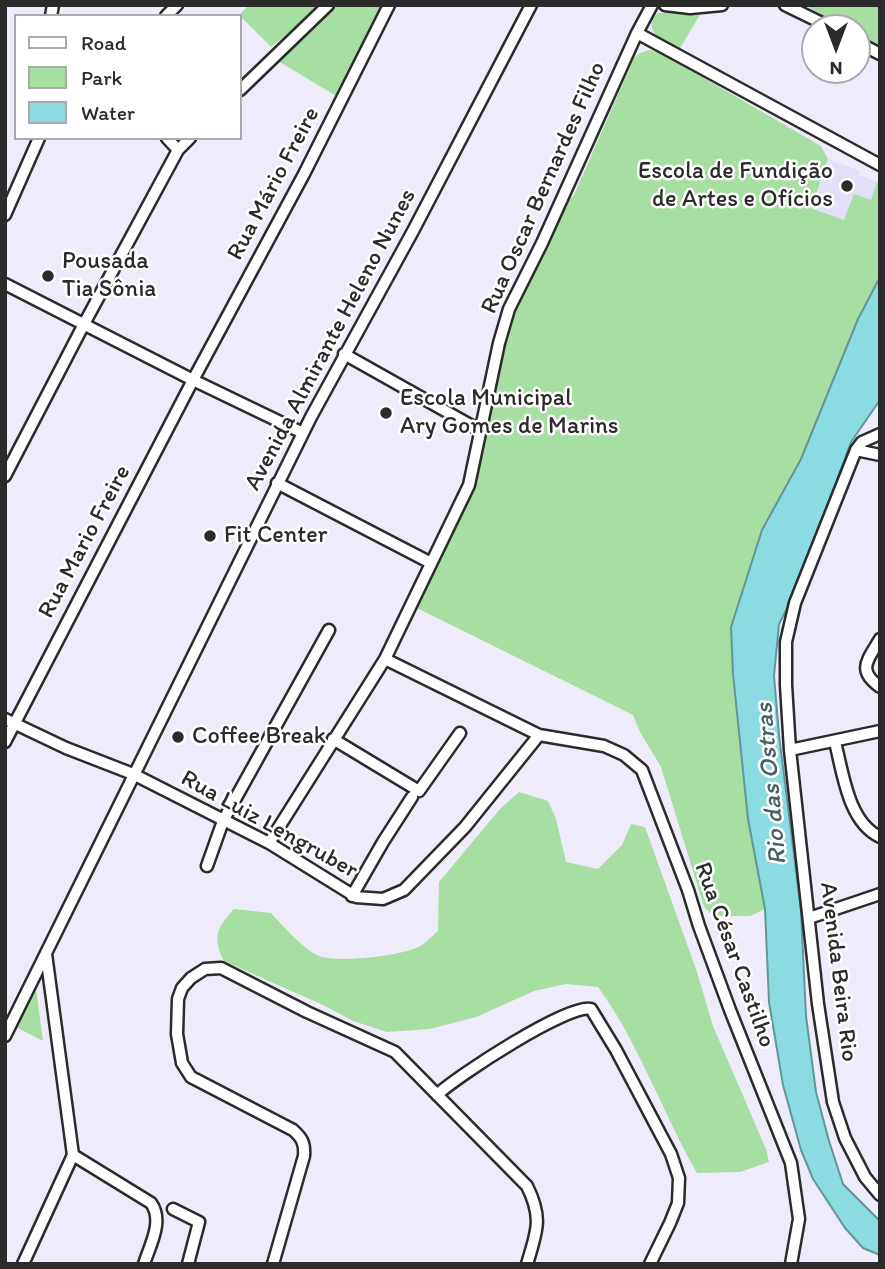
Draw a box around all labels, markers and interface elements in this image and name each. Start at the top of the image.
legend [14,14,242,140]
north arrow [801,14,871,84]
text: Road [81,30,126,55]
text: N [830,57,842,80]
street label: Rua Oscar Bernardes Filho [475,58,613,318]
text: Park [81,65,122,90]
text: Water [81,100,135,125]
street label: Rua Mário Freire [222,102,326,266]
place label: Escola de Fundição de Artes e Ofícios [638,158,833,214]
marker: Escola de Fundição de Artes e Ofícios [839,178,855,194]
street label: Avenida Almirante Heleno Nunes [239,184,423,496]
place label: Pousada Tia Sônia [62,248,156,304]
marker: Pousada Tia Sônia [40,268,56,284]
place label: Escola Municipal Ary Gomes de Marins [400,385,619,441]
marker: Escola Municipal Ary Gomes de Marins [378,405,394,421]
street label: Rua Mario Freire [33,460,137,624]
place label: Fit Center [224,522,327,550]
marker: Fit Center [202,528,218,544]
water label: Rio das Ostras [749,702,795,866]
place label: Coffee Break [192,723,326,751]
marker: Coffee Break [170,729,186,745]
street label: Rua Luiz Lengruber [175,764,363,886]
street label: Rua César Castilho [687,858,781,1052]
street label: Avenida Beira Rio [813,881,863,1063]

